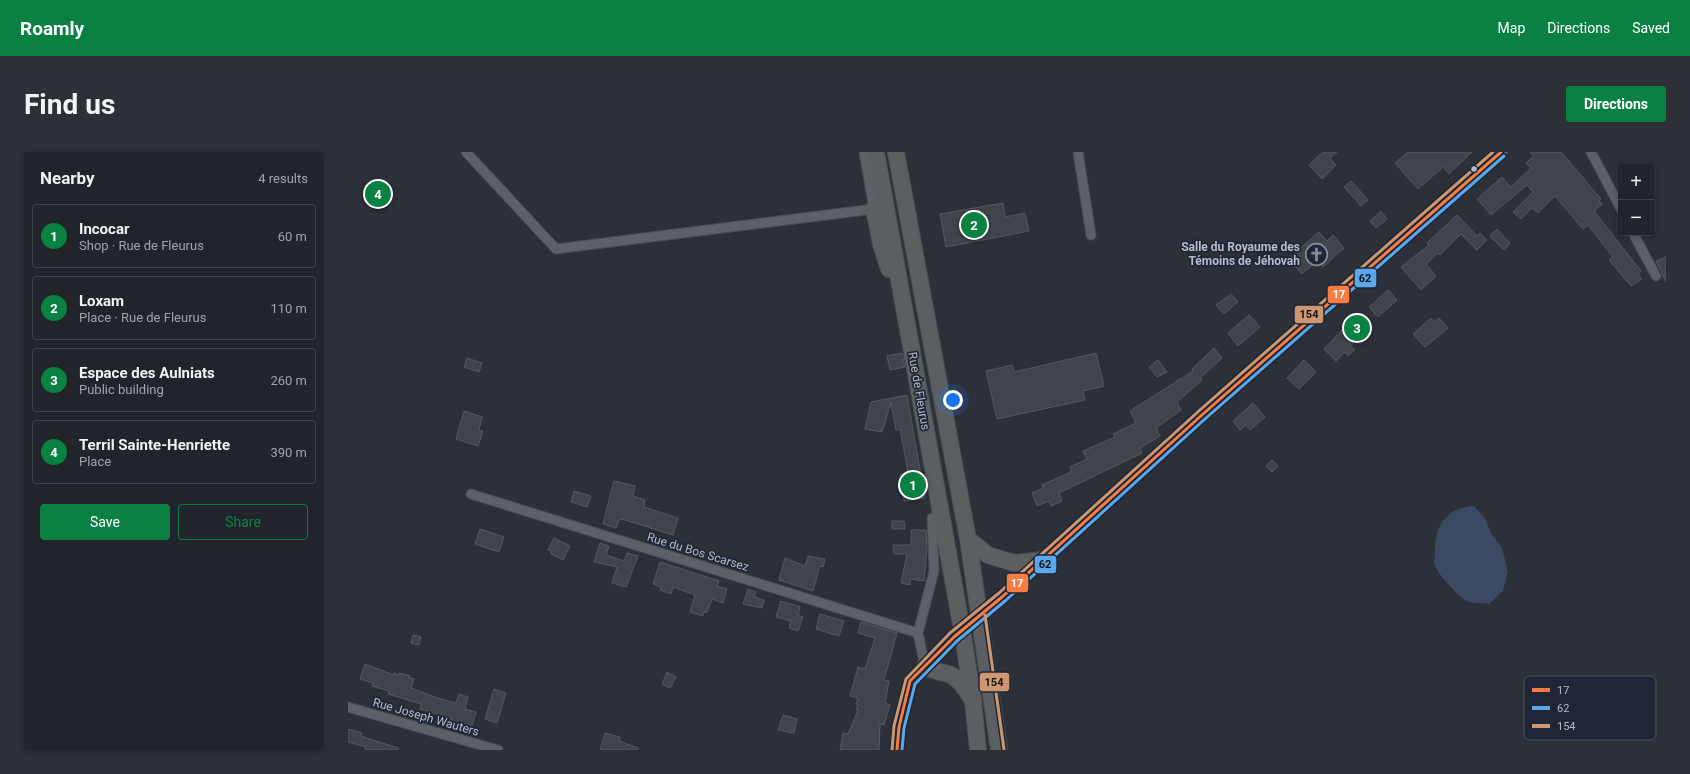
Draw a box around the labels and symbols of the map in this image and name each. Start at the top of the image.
unlabelled marker [1469,164,1479,174]
pin: 4 [365,179,391,209]
pin: 2 [961,210,987,240]
place label: Salle du Royaume des Témoins de Jéhovah [1181,240,1300,268]
church icon: Salle du Royaume des Témoins de Jéhovah [1303,241,1329,267]
line badge: 62 [1354,268,1377,288]
text: 62 [1359,272,1371,285]
line badge: 17 [1327,285,1350,304]
text: 17 [1333,288,1345,301]
line badge: 154 [1294,305,1324,324]
text: 154 [1300,308,1319,321]
pin: 3 [1344,313,1370,343]
street label: Rue de Fleurus [905,351,933,431]
your location [943,390,963,410]
pin: 1 [900,470,926,500]
street label: Rue du Bos Scarsez [645,530,751,574]
line badge: 62 [1034,555,1057,574]
text: 62 [1039,558,1051,571]
line badge: 17 [1006,573,1029,593]
text: 17 [1011,577,1023,590]
line badge: 154 [979,672,1010,692]
text: 154 [985,676,1004,689]
legend [1524,676,1656,740]
text: 17 [1557,684,1569,697]
street label: Rue Joseph Wauters [371,695,481,739]
text: 62 [1557,702,1569,715]
text: 154 [1557,720,1576,733]

